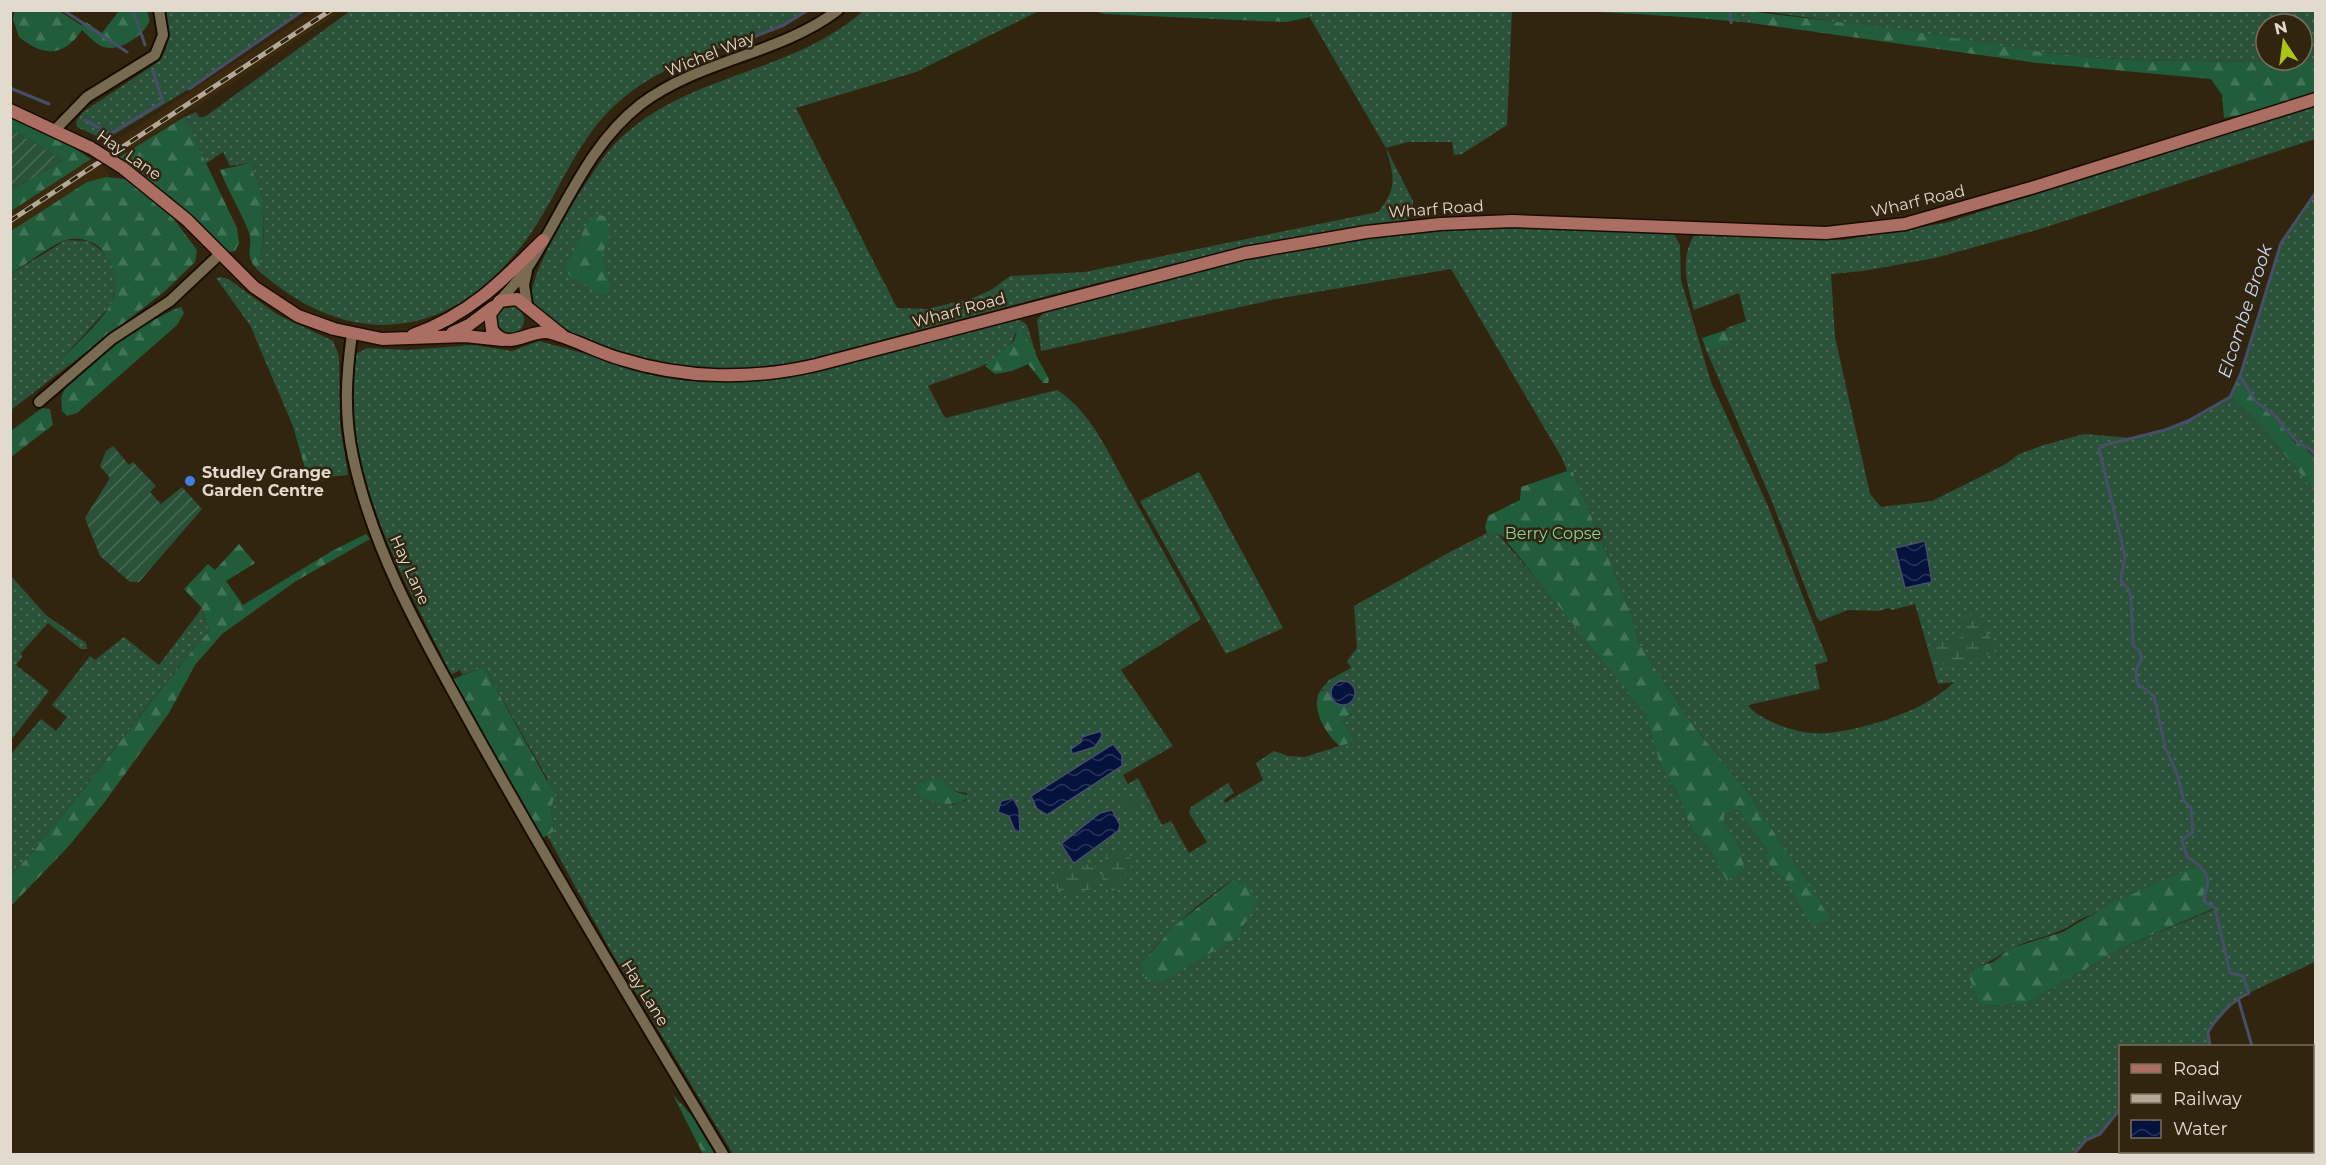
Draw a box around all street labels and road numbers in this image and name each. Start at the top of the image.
street label: Wichel Way [663,27,758,80]
street label: Hay Lane [93,126,165,184]
street label: Wharf Road [1869,181,1967,221]
street label: Wharf Road [1388,196,1484,222]
street label: Wharf Road [910,288,1008,332]
street label: Hay Lane [386,532,434,608]
street label: Hay Lane [617,956,673,1030]

